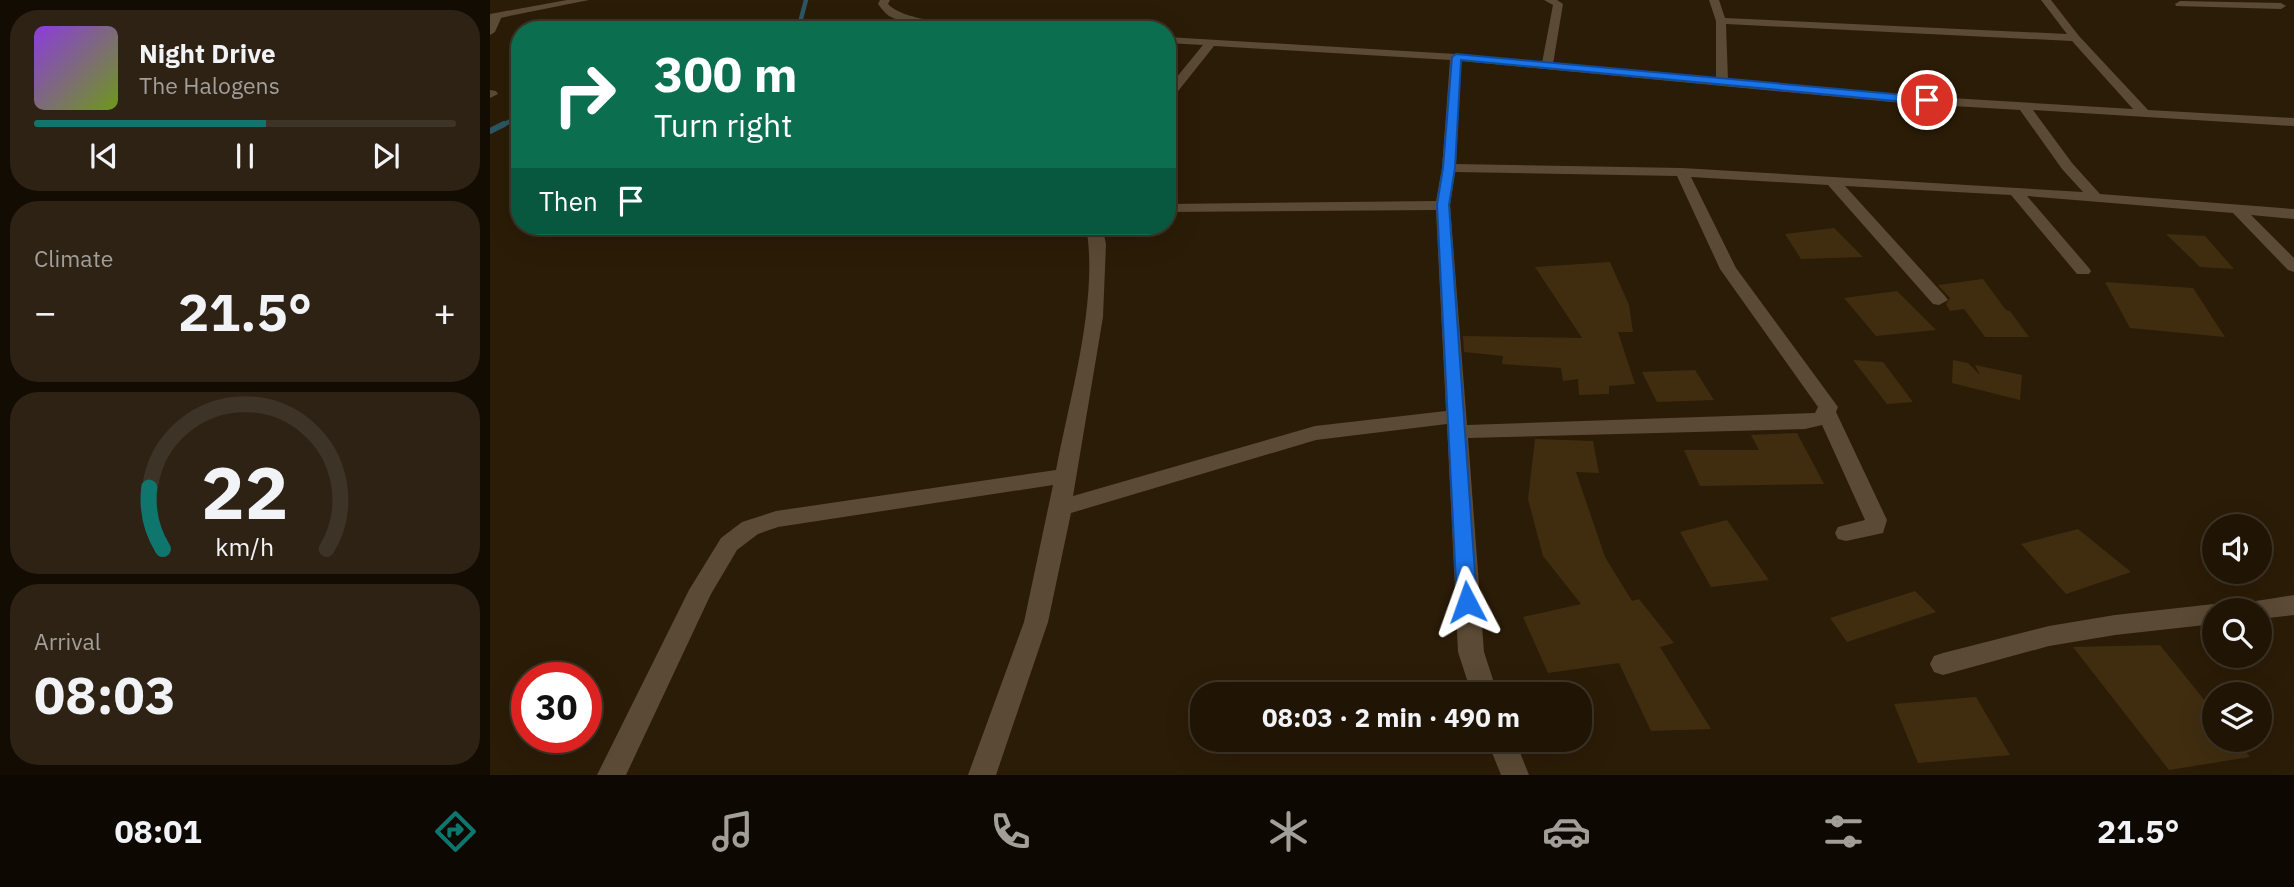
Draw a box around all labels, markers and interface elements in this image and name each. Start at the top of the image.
text: Night Drive [139,36,276,70]
text: 300 m [654,42,798,105]
icon: right [539,49,630,140]
text: The Halogens [139,70,280,100]
pin [1897,70,1957,130]
icon: arrive [1908,81,1946,119]
text: Turn right [654,104,792,146]
icon: previous [85,137,123,175]
icon: pause [226,137,264,175]
icon: next [367,137,405,175]
icon: arrive [612,182,650,220]
text: Then [539,184,598,218]
text: Climate [34,243,113,273]
text: 21.5° [178,278,312,345]
text: − [34,287,57,336]
text: + [433,287,456,336]
text: 22 [201,444,289,539]
map controls [2202,514,2272,752]
button: sound [2202,514,2272,584]
text: km/h [216,530,274,563]
position arrow [1430,565,1504,639]
button: search [2202,598,2272,668]
text: Arrival [34,626,101,656]
text: 08:03 [34,661,176,728]
speed limit sign: 30 [511,662,602,753]
button: layers [2202,682,2272,752]
text: 08:03 · 2 min · 490 m [1262,700,1520,734]
icon: directions [431,807,480,856]
icon: music [708,807,757,856]
icon: phone [986,807,1035,856]
icon: climate [1264,807,1313,856]
icon: car [1542,807,1591,856]
icon: filters [1819,807,1868,856]
text: 08:01 [114,810,202,852]
text: 21.5° [2097,810,2180,852]

